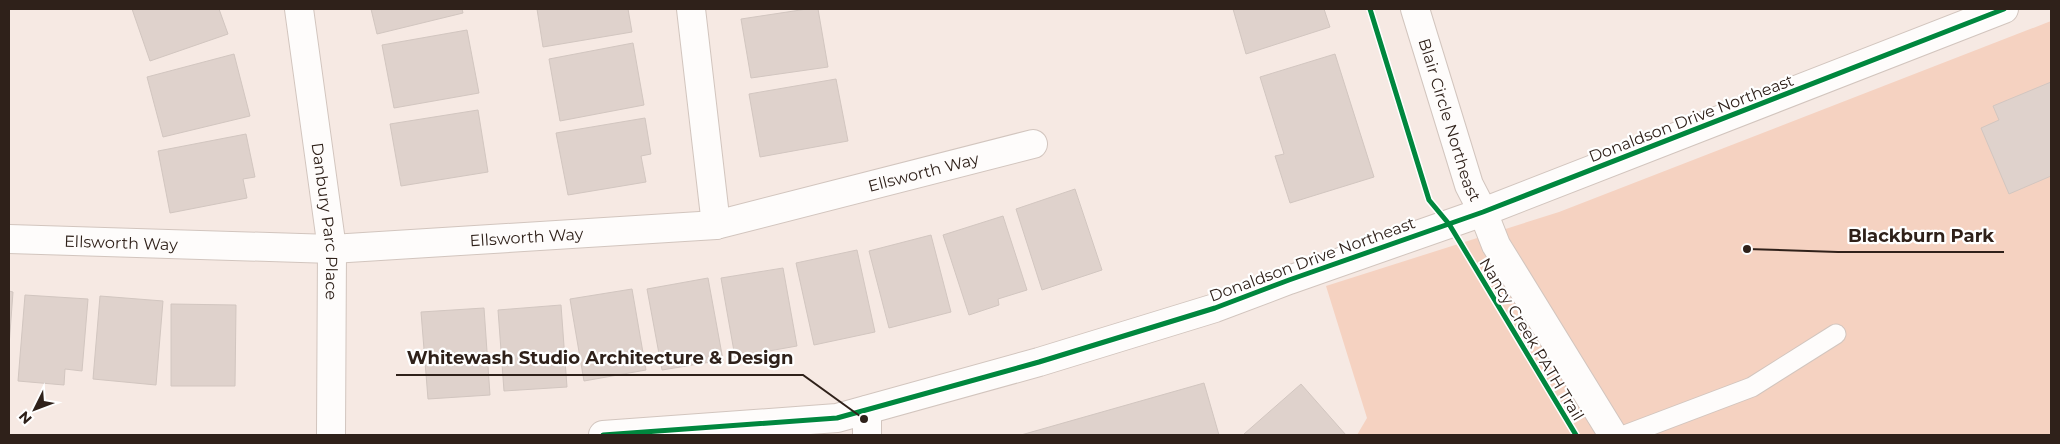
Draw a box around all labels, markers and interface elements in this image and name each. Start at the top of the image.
street label: Blair Circle Northeast [1415,36,1485,205]
street label: Donaldson Drive Northeast [1586,70,1797,166]
street label: Danbury Parc Place [307,141,341,300]
street label: Ellsworth Way [866,149,981,196]
street label: Donaldson Drive Northeast [1207,213,1418,306]
callout: Blackburn Park [1838,219,2004,252]
street label: Ellsworth Way [469,224,584,250]
text: Blackburn Park [1848,225,1994,247]
street label: Ellsworth Way [64,232,178,254]
street label: Nancy Creek PATH Trail [1475,254,1588,424]
callout: Whitewash Studio Architecture & Design [396,342,803,375]
text: Whitewash Studio Architecture & Design [407,347,793,369]
north arrow [10,384,60,434]
text: N [15,407,36,428]

